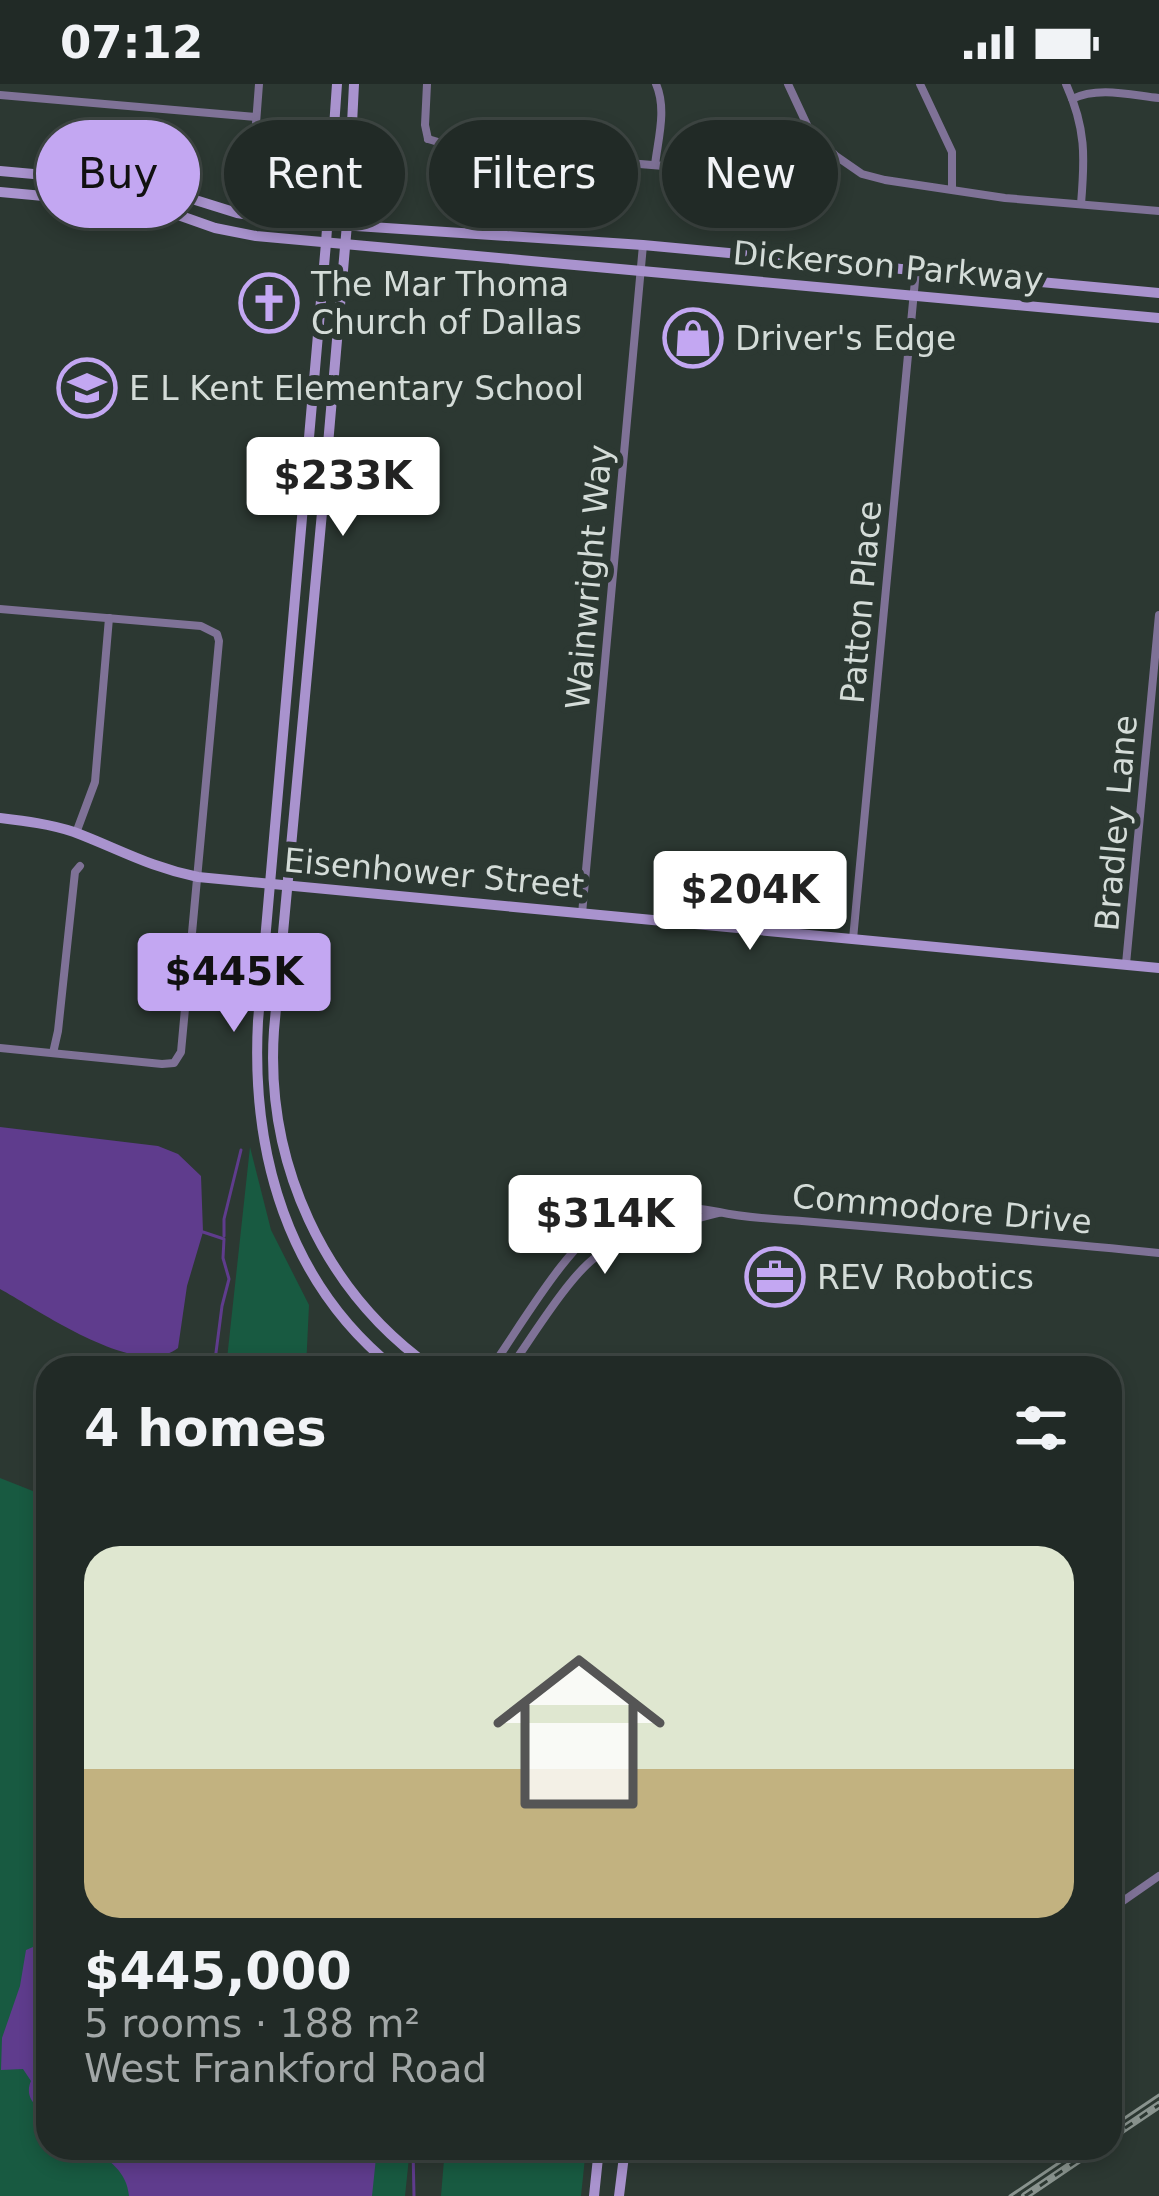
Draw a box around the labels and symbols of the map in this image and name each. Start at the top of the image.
street label: Dickerson Parkway [731,233,1045,299]
place label: The Mar Thoma Church of Dallas [310,265,582,342]
church icon: The Mar Thoma Church of Dallas [238,272,300,334]
shop icon: Driver's Edge [662,307,724,369]
place label: Driver's Edge [735,319,956,358]
school or university icon: E L Kent Elementary School [56,357,118,419]
place label: E L Kent Elementary School [129,369,584,408]
pin: $233K [259,437,427,539]
street label: Wainwright Way [558,443,620,711]
street label: Patton Place [833,499,889,705]
street label: Bradley Lane [1087,713,1145,933]
street label: Eisenhower Street [282,840,586,906]
pin: $204K [666,851,834,953]
pin: $445K [150,933,318,1035]
pin: $314K [521,1175,689,1277]
street label: Commodore Drive [791,1176,1093,1242]
office icon: REV Robotics [744,1246,806,1308]
place label: REV Robotics [817,1258,1034,1297]

